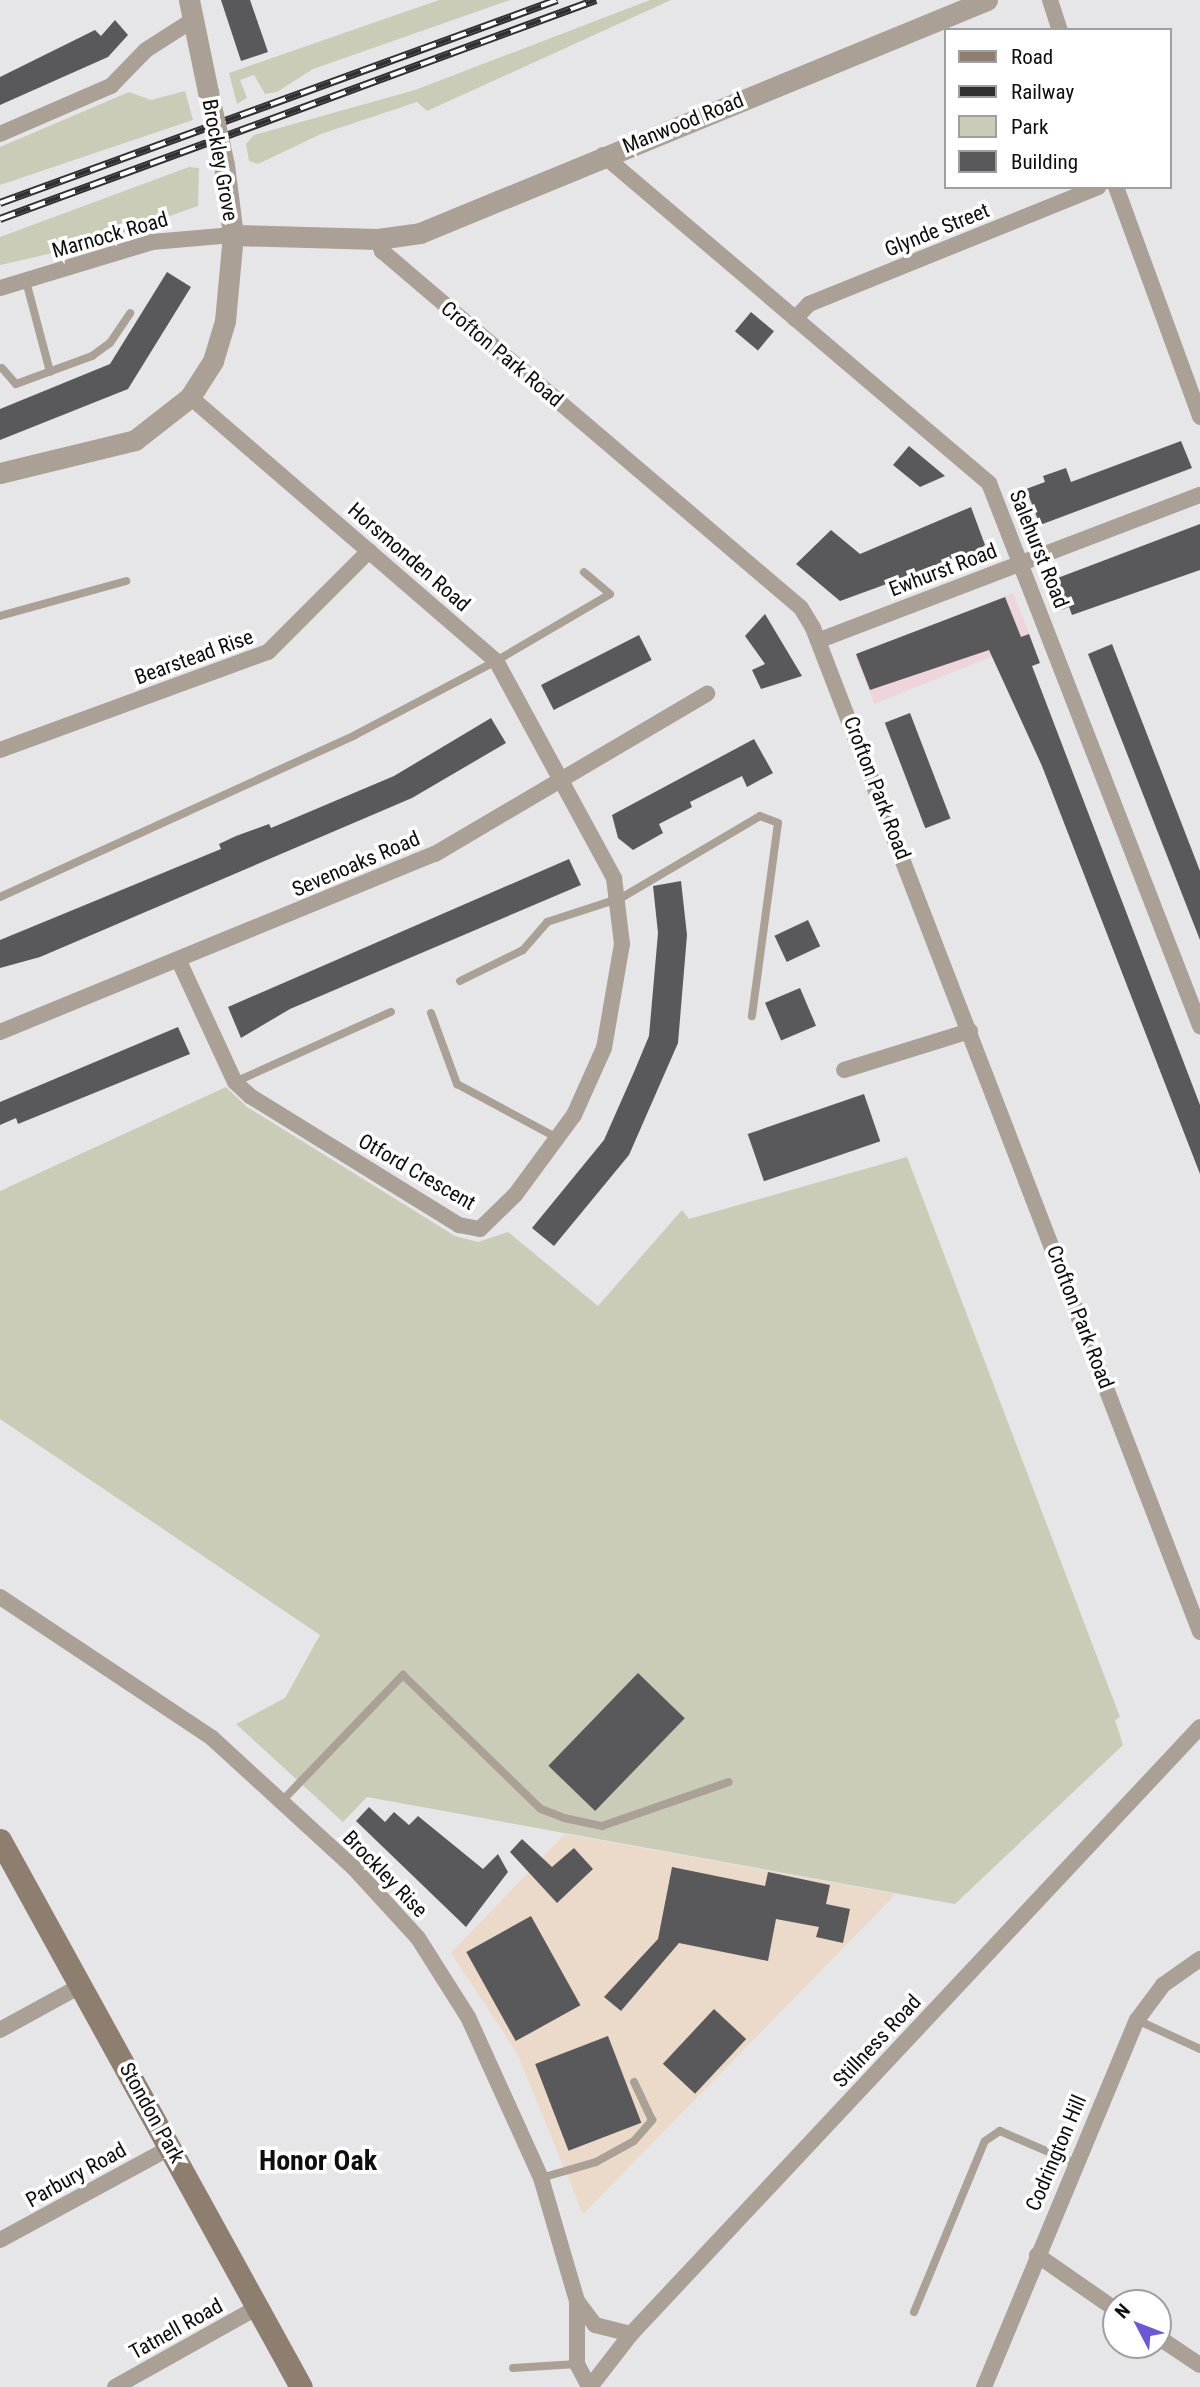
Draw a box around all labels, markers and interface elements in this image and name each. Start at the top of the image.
legend [944,28,1172,189]
text: Road [1011,45,1053,69]
text: Railway [1011,80,1074,104]
street label: Manwood Road [619,87,747,159]
street label: Brockley Grove [197,97,243,223]
text: Park [1011,115,1048,139]
text: Building [1011,150,1078,174]
street label: Glynde Street [881,198,993,262]
street label: Marnock Road [49,206,171,264]
street label: Crofton Park Road [436,296,568,412]
street label: Salehurst Road [1004,486,1074,612]
street label: Horsmonden Road [343,497,475,617]
street label: Ewhurst Road [886,538,1000,602]
street label: Bearstead Rise [131,624,257,690]
street label: Crofton Park Road [838,713,916,863]
street label: Sevenoaks Road [288,826,424,902]
street label: Otford Crescent [354,1128,480,1216]
street label: Crofton Park Road [1041,1242,1119,1392]
street label: Brockley Rise [337,1825,433,1923]
street label: Stillness Road [828,1989,926,2093]
street label: Stondon Park [114,2058,190,2168]
street label: Codrington Hill [1020,2091,1092,2215]
street label: Parbury Road [21,2137,131,2213]
district label: Honor Oak [259,2144,377,2178]
north arrow [1102,2289,1172,2359]
street label: Tatnell Road [125,2293,227,2365]
text: N [1110,2299,1135,2323]

